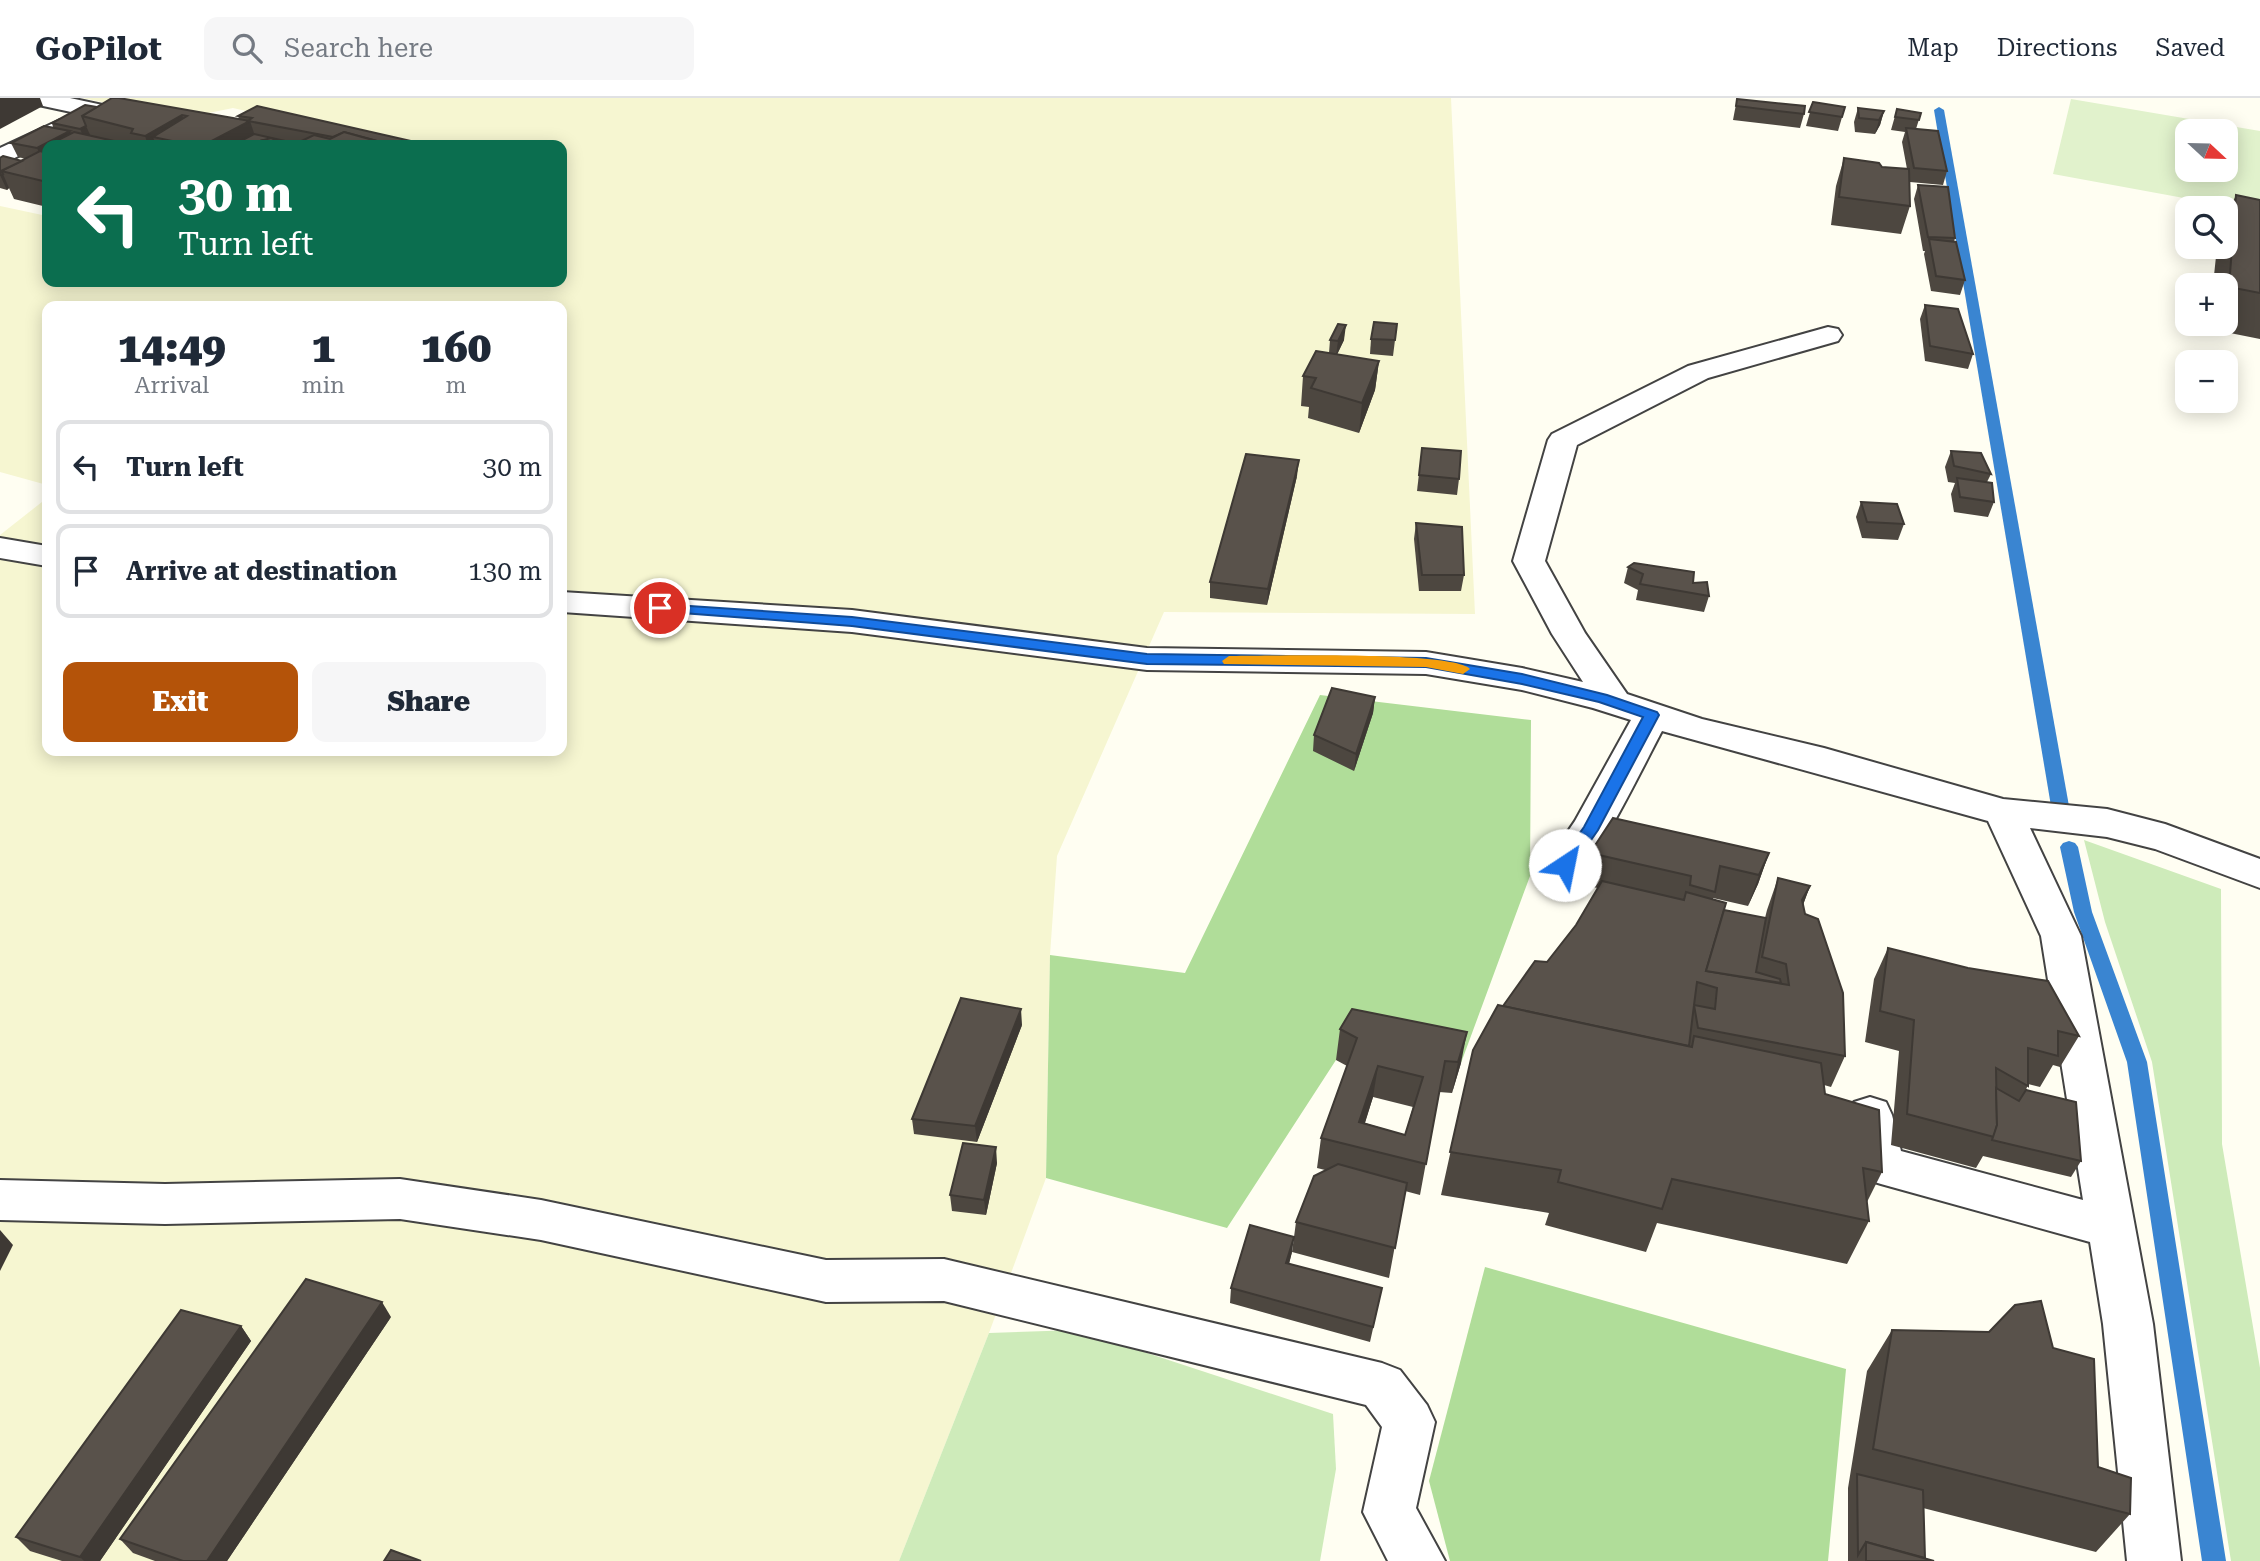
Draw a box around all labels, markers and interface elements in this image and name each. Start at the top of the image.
search box [204,17,694,80]
text: GoPilot [35,29,162,68]
icon: search [228,29,266,67]
text: Search here [284,33,433,63]
text: Map [1907,34,1959,62]
text: Directions [1997,34,2117,62]
text: Saved [2155,34,2225,62]
north arrow [2175,119,2238,182]
map controls [2175,119,2238,413]
text: 30 m [178,166,293,223]
icon: left [63,168,154,259]
button: search [2175,196,2238,259]
text: Turn left [178,225,313,263]
button: + [2175,273,2238,336]
text: 14:49 [118,323,226,372]
text: 1 [311,323,335,372]
text: 160 [421,323,491,372]
button: − [2175,350,2238,413]
text: Arrival [134,372,209,399]
text: min [302,372,345,399]
text: m [445,372,466,399]
icon: left [67,448,105,486]
text: Turn left [126,452,244,482]
text: 30 m [483,452,542,482]
icon: arrive [67,552,105,590]
text: Arrive at destination [126,556,397,586]
text: 130 m [468,556,542,586]
pin [630,578,690,638]
icon: arrive [641,589,679,627]
button: Exit [63,662,298,742]
button: Share [312,662,546,742]
position arrow [1528,828,1602,902]

